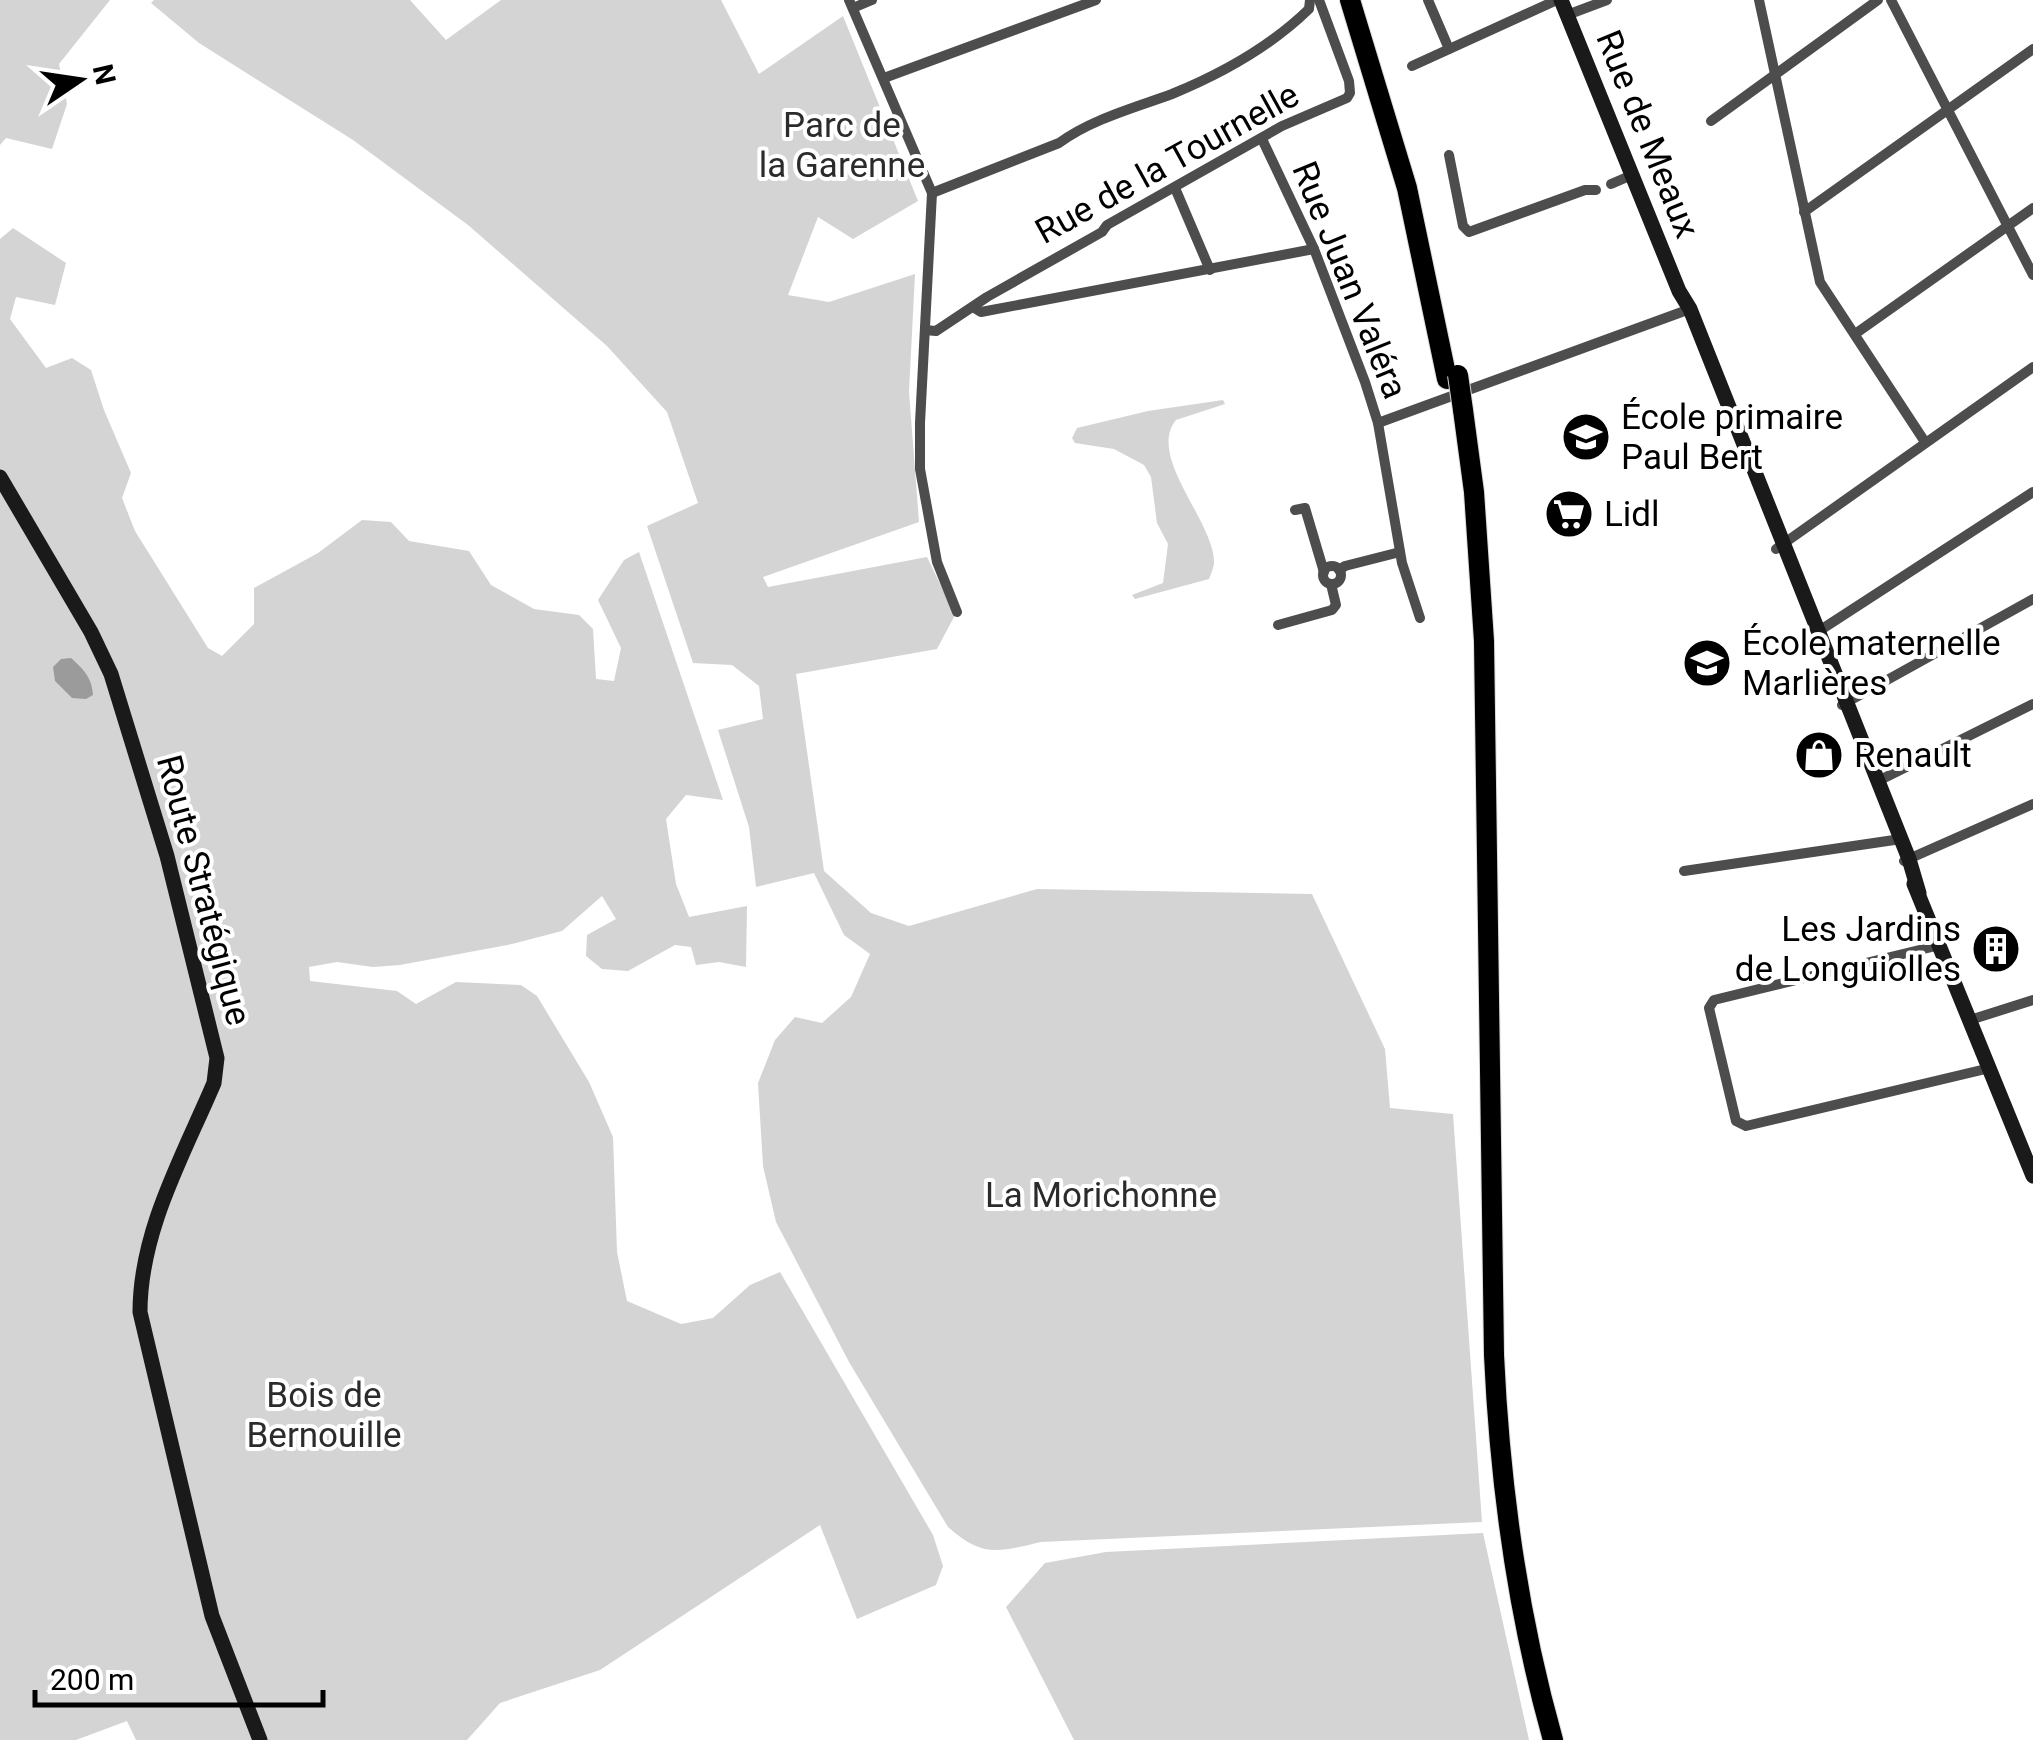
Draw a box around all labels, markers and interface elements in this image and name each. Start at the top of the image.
street label: Rue de Meaux [1587,25,1708,244]
north arrow [30,30,130,130]
text: N [86,61,122,88]
street label: Rue de la Tournelle [1029,74,1306,253]
park label: Parc de la Garenne [759,105,925,186]
street label: Rue Juan Valéra [1283,156,1416,405]
place label: École primaire Paul Bert [1621,397,1843,478]
school or university icon: École primaire Paul Bert [1560,411,1612,463]
supermarket icon: Lidl [1543,488,1595,540]
place label: Lidl [1604,494,1660,535]
place label: École maternelle Marlières [1742,623,2001,704]
school or university icon: École maternelle Marlières [1681,637,1733,689]
shop icon: Renault [1793,729,1845,781]
place label: Renault [1854,735,1972,776]
street label: Route Stratégique [148,751,259,1030]
place label: Les Jardins de Longuiolles [1735,909,1961,990]
building icon: Les Jardins de Longuiolles [1970,923,2022,975]
park label: La Morichonne [985,1175,1217,1216]
park label: Bois de Bernouille [247,1375,401,1456]
scale bar [35,1645,322,1707]
text: 200 m [50,1662,134,1697]

